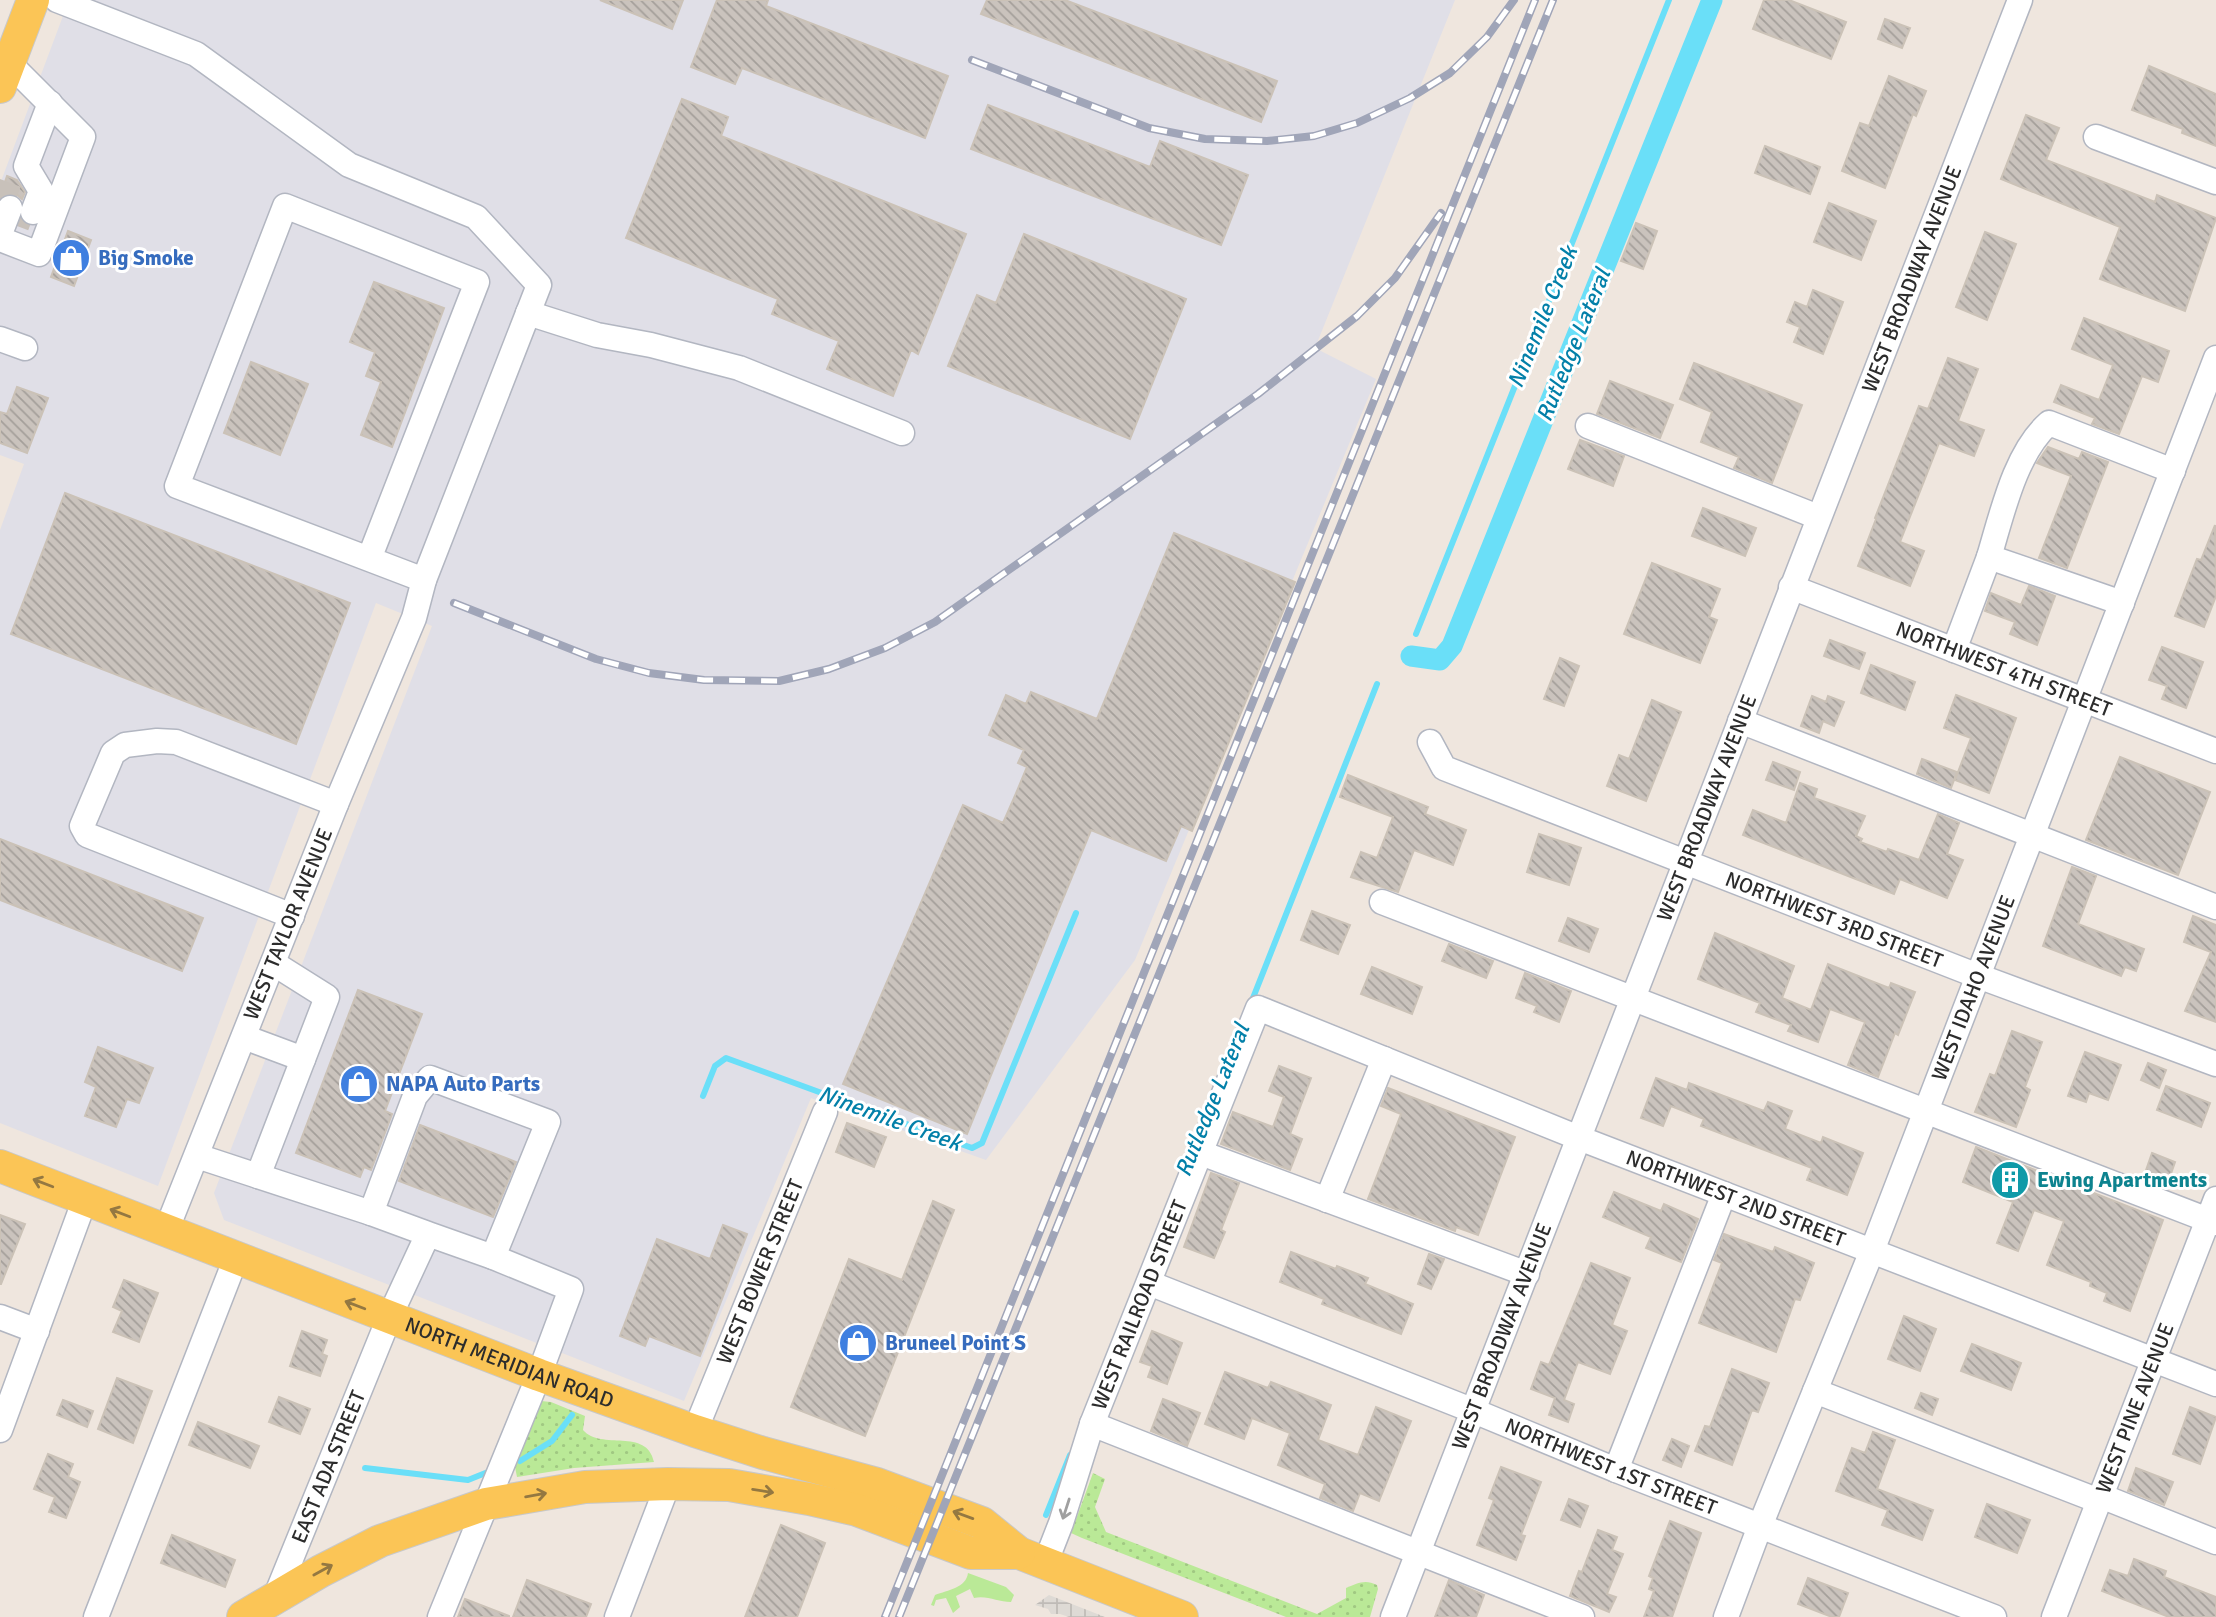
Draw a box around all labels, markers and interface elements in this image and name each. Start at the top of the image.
street label: WEST BROADWAY AVENUE [1856,162,1967,396]
shop icon: Big Smoke [50,237,92,279]
water label: Ninemile Creek [1501,240,1585,392]
place label: Big Smoke [98,245,194,271]
water label: Rutledge Lateral [1530,263,1618,426]
street label: NORTHWEST 4TH STREET [1892,616,2116,723]
street label: WEST BROADWAY AVENUE [1651,691,1763,925]
street label: WEST TAYLOR AVENUE [238,824,338,1024]
street label: NORTHWEST 3RD STREET [1721,866,1947,974]
street label: WEST IDAHO AVENUE [1926,891,2021,1084]
water label: Rutledge Lateral [1169,1018,1257,1181]
shop icon: NAPA Auto Parts [338,1063,380,1105]
place label: NAPA Auto Parts [386,1071,540,1097]
water label: Ninemile Creek [814,1079,968,1159]
street label: NORTHWEST 2ND STREET [1622,1144,1850,1253]
building icon: Ewing Apartments [1989,1159,2031,1201]
place label: Ewing Apartments [2037,1167,2207,1193]
one-way arrow [32,1175,54,1188]
street label: WEST BOWER STREET [711,1175,809,1368]
street label: WEST RAILROAD STREET [1086,1196,1193,1413]
one-way arrow [110,1206,132,1219]
street label: WEST BROADWAY AVENUE [1446,1219,1558,1453]
one-way arrow [345,1297,367,1310]
street label: NORTH MERIDIAN ROAD [401,1311,617,1414]
street label: WEST PINE AVENUE [2090,1319,2180,1497]
shop icon: Bruneel Point S [837,1322,879,1364]
place label: Bruneel Point S [885,1330,1026,1356]
street label: EAST ADA STREET [286,1386,371,1547]
street label: NORTHWEST 1ST STREET [1501,1412,1721,1521]
one-way arrow [751,1485,773,1498]
one-way arrow [524,1488,547,1501]
one-way arrow [1059,1498,1072,1520]
one-way arrow [952,1508,974,1521]
one-way arrow [312,1563,333,1576]

